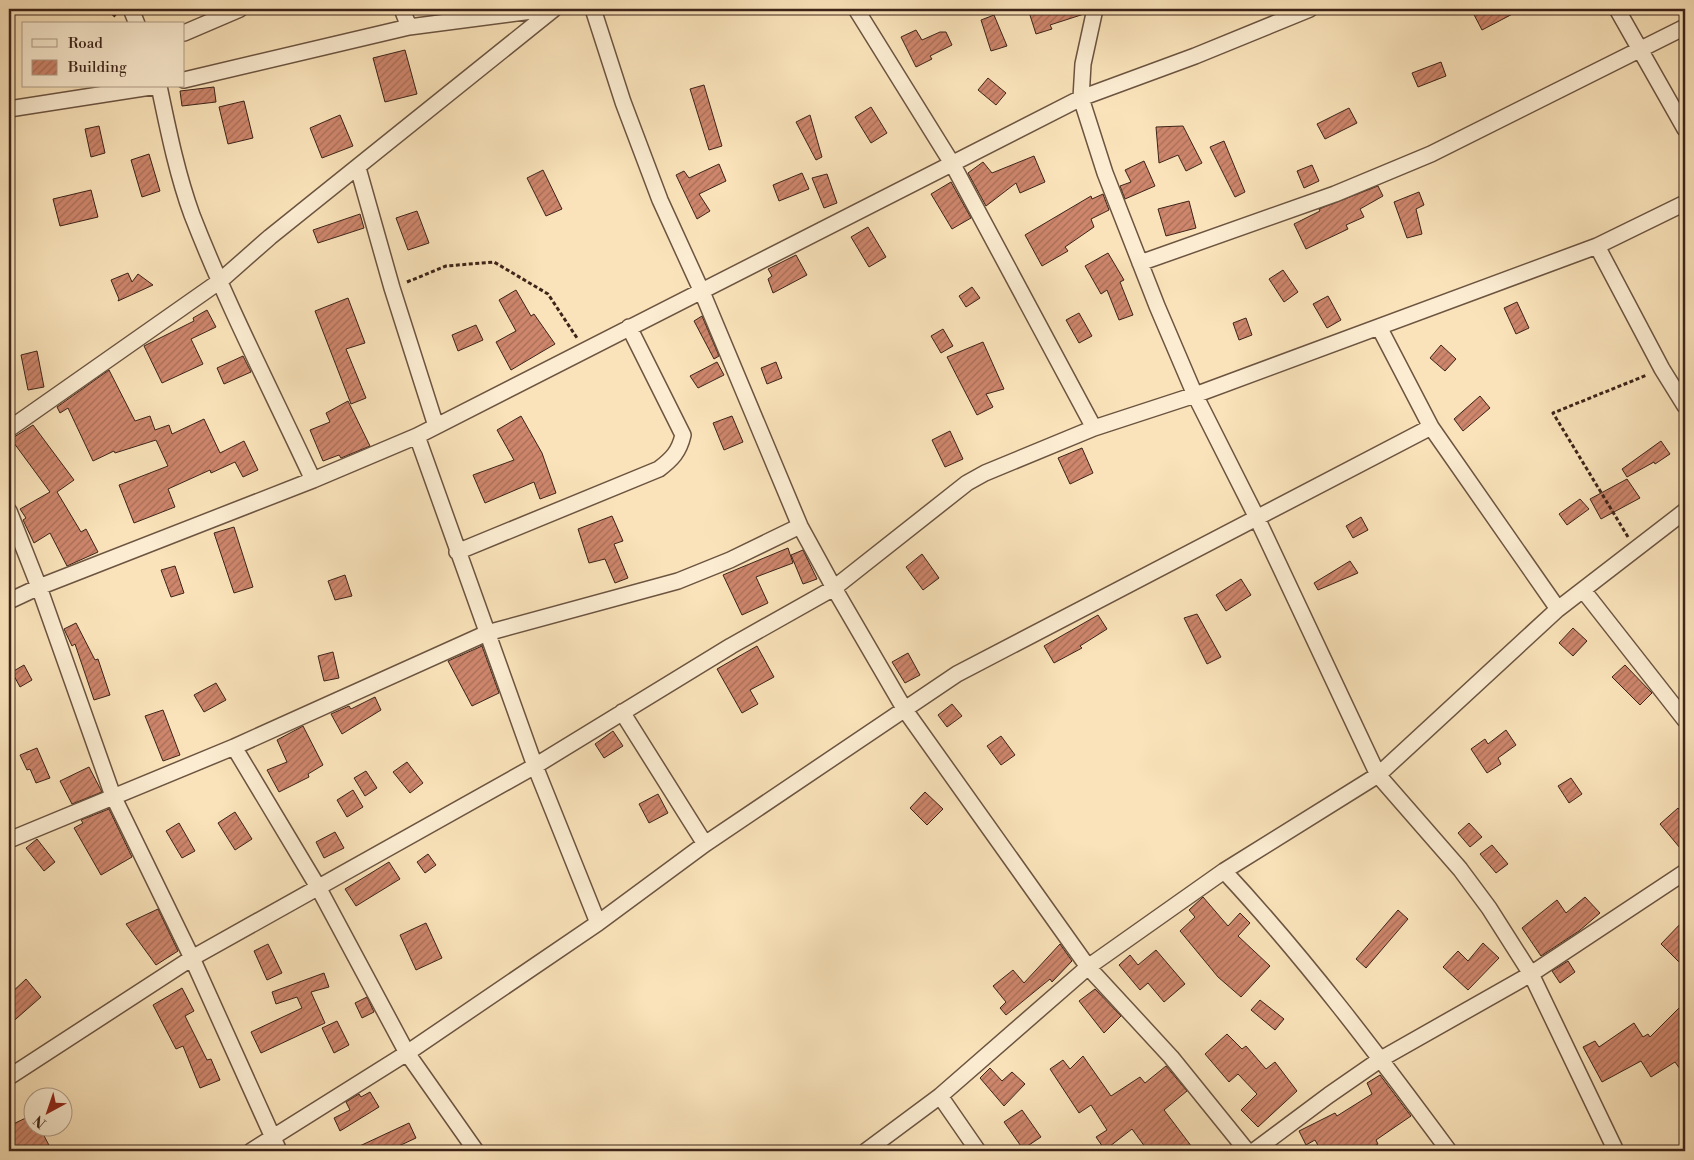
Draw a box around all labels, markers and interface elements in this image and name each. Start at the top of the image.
legend [22,22,185,88]
text: Road [68,34,103,53]
text: Building [67,58,127,77]
north arrow [22,1088,72,1138]
text: N [30,1111,50,1132]

